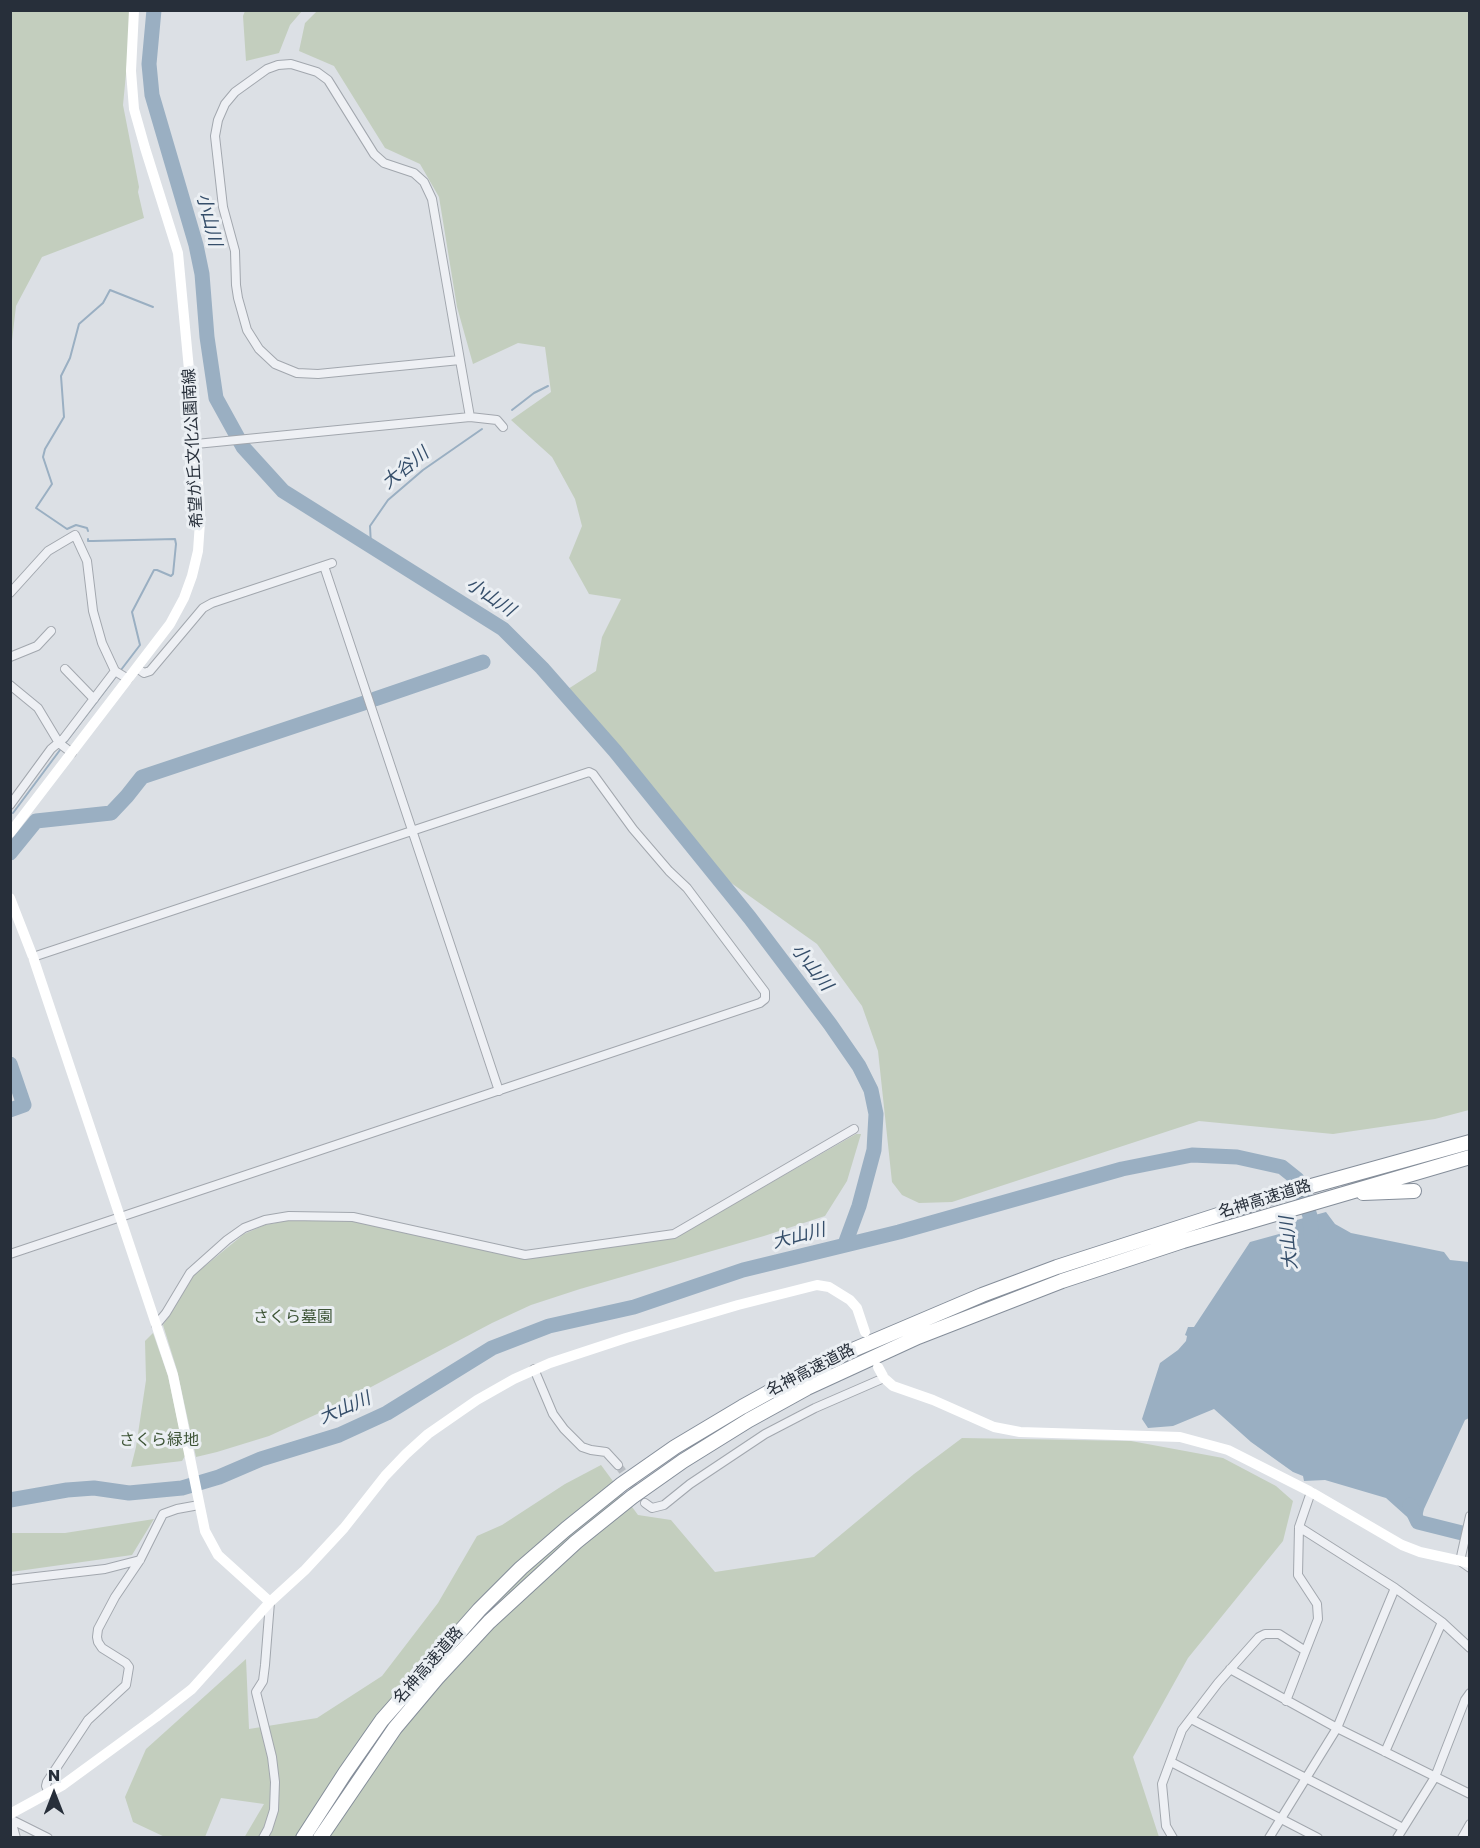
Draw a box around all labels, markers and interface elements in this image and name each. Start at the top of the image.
water label: 小山川 [191,191,225,249]
street label: 希望が丘文化公園南線 [180,368,208,528]
water label: 大谷川 [378,444,434,494]
water label: 小山川 [462,574,518,622]
water label: 小山川 [786,940,836,996]
street label: 名神高速道路 [1216,1177,1314,1223]
water label: 大山川 [1277,1215,1303,1271]
water label: 大山川 [770,1220,828,1254]
park label: さくら墓園 [253,1308,333,1328]
street label: 名神高速道路 [764,1341,858,1401]
water label: 大山川 [316,1389,374,1429]
park label: さくら緑地 [119,1431,199,1451]
street label: 名神高速道路 [390,1623,468,1709]
north arrow [24,1764,84,1824]
text: N [48,1764,60,1787]

